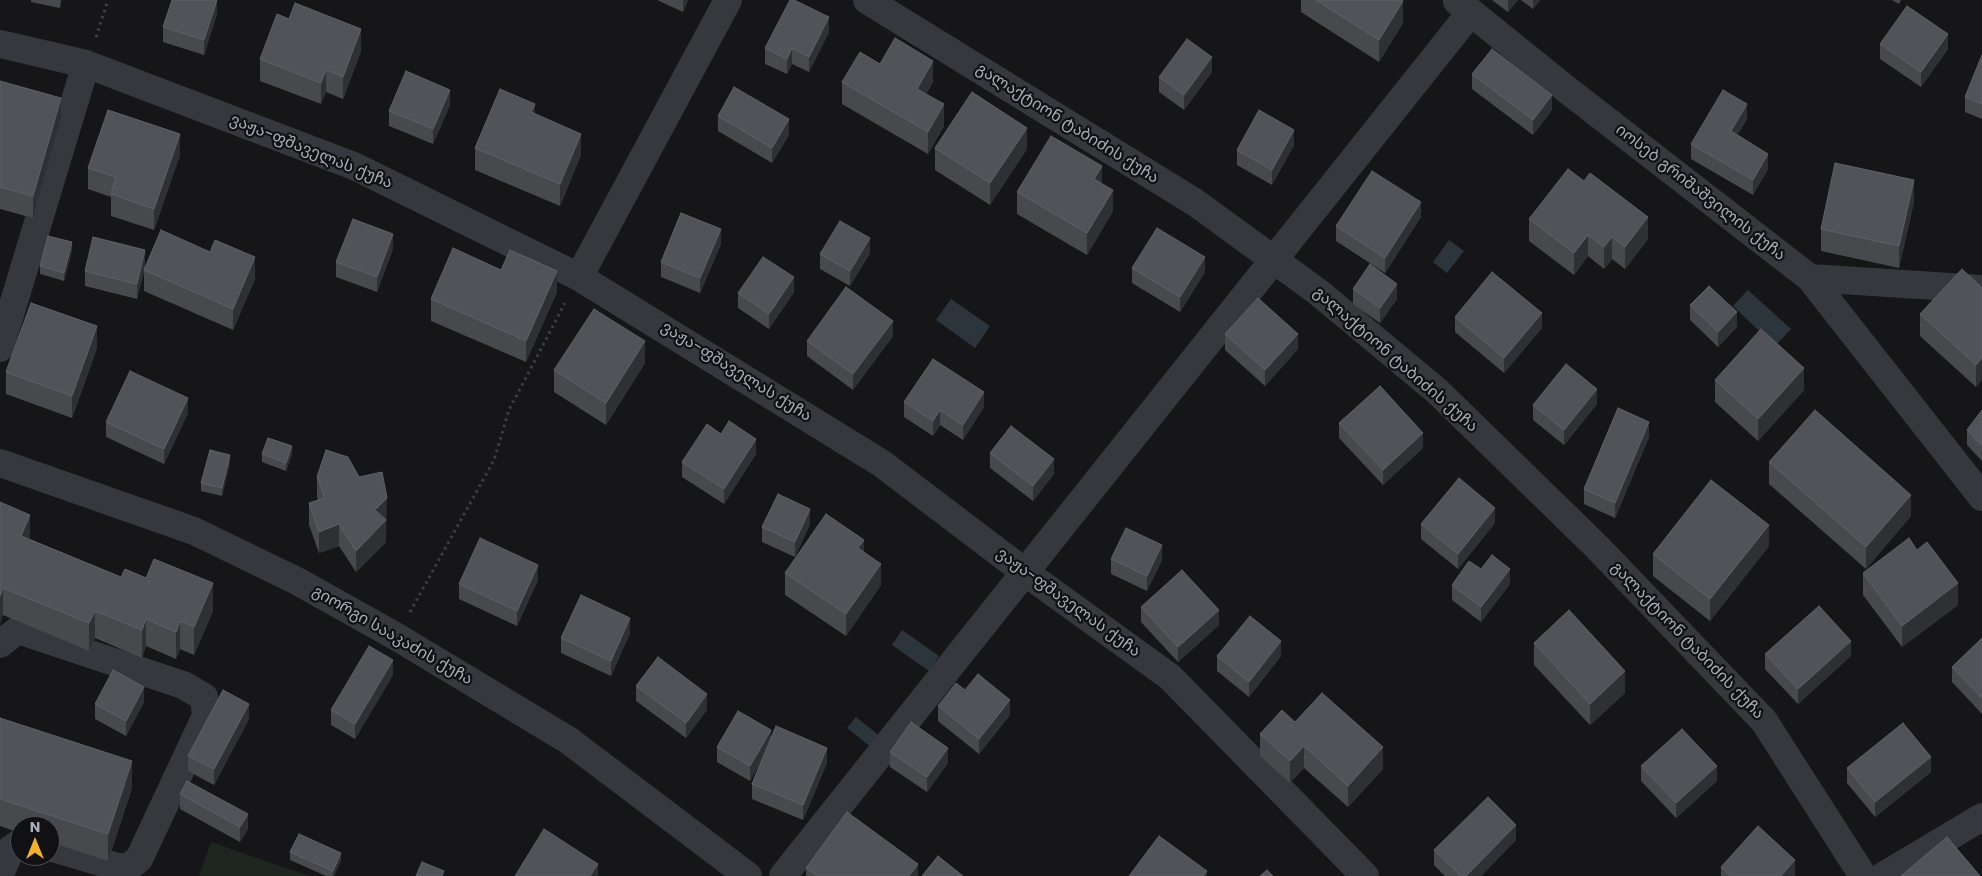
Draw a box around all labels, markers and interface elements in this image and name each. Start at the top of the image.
street label: გალაქტიონ ტაბიძის ქუჩა [972,60,1162,188]
street label: ვაჟა-ფშაველას ქუჩა [227,111,395,193]
street label: იოსებ გრიშაშვილის ქუჩა [1611,121,1789,265]
street label: გალაქტიონ ტაბიძის ქუჩა [1309,283,1481,437]
street label: ვაჟა-ფშაველას ქუჩა [657,318,815,426]
street label: ვაჟა-ფშაველას ქუჩა [992,544,1144,662]
street label: გალაქტიონ ტაბიძის ქუჩა [1607,558,1767,724]
street label: გიორგი სააკაძის ქუჩა [308,582,476,690]
north arrow [10,816,60,866]
text: N [30,817,40,837]

